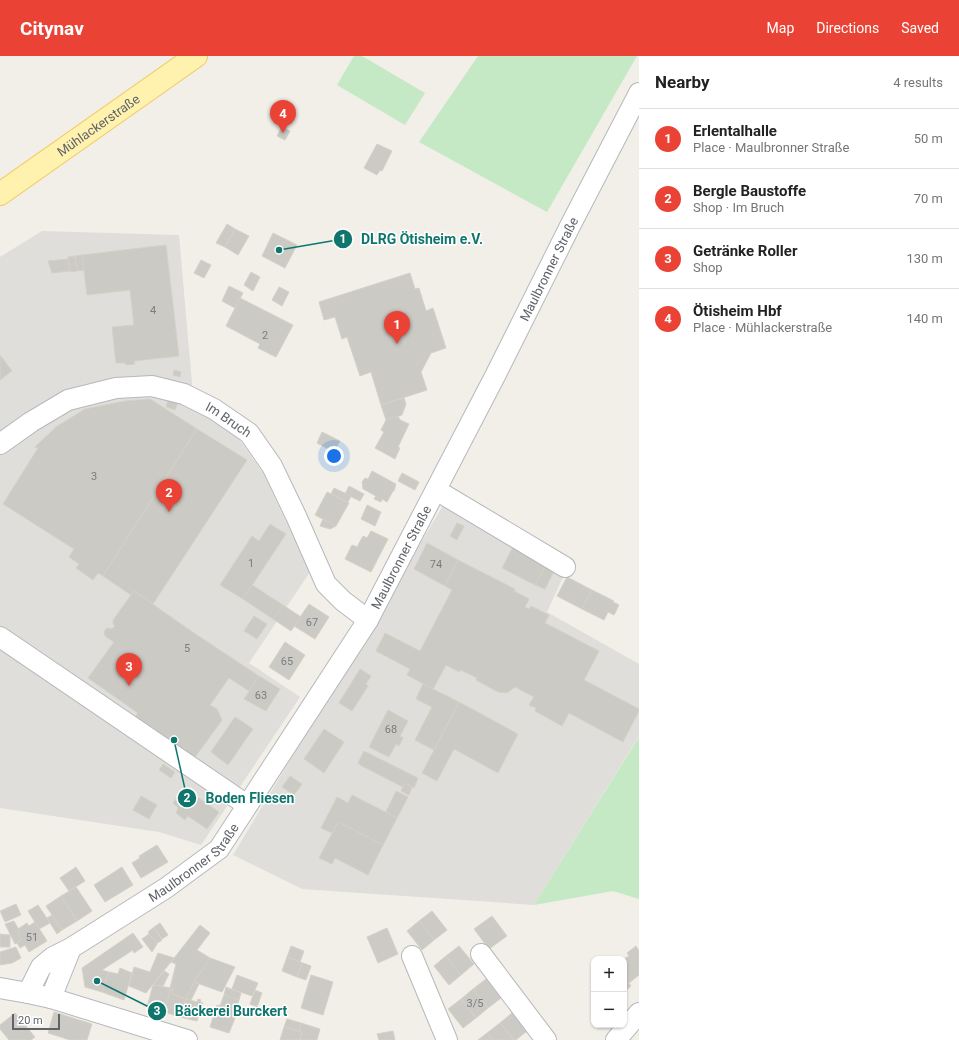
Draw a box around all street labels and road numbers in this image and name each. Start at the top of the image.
street label: Mühlackerstraße [54,91,143,159]
street label: Maulbronner Straße [517,214,581,324]
street label: Im Bruch [203,399,254,440]
street label: Maulbronner Straße [368,503,434,612]
street label: Maulbronner Straße [146,821,242,905]

